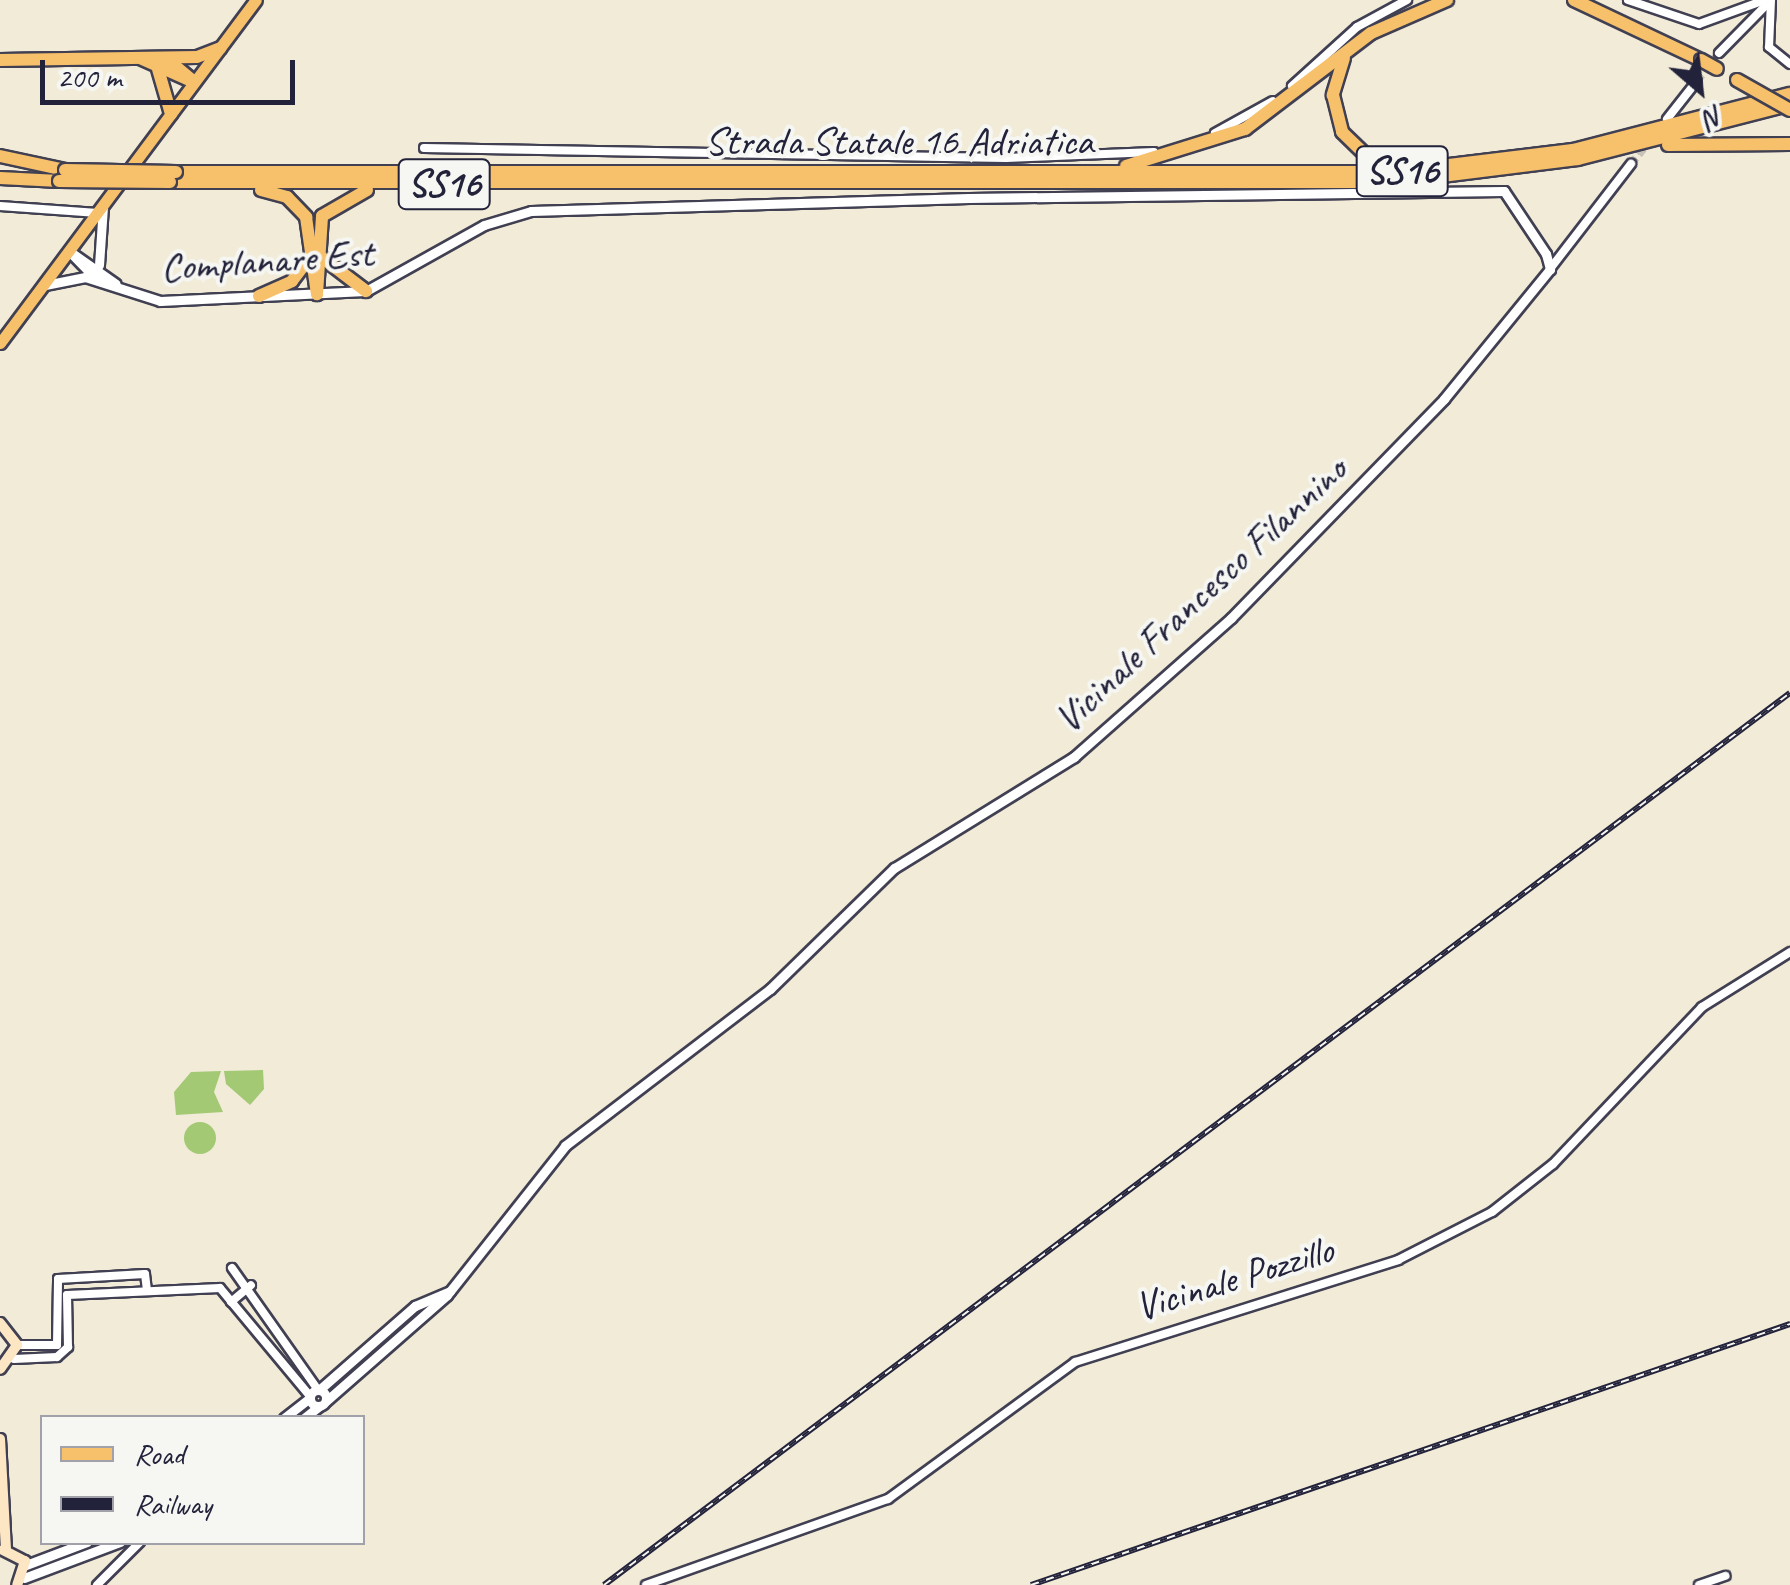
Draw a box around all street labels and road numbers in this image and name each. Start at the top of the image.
street label: Strada Statale 16 Adriatica [705,117,1093,165]
road number: SS16 [1354,138,1450,204]
road number: SS16 [396,151,492,217]
street label: Complanare Est [159,229,375,291]
street label: Vicinale Francesco Filannino [1043,446,1357,742]
street label: Vicinale Pozzillo [1129,1225,1339,1331]

